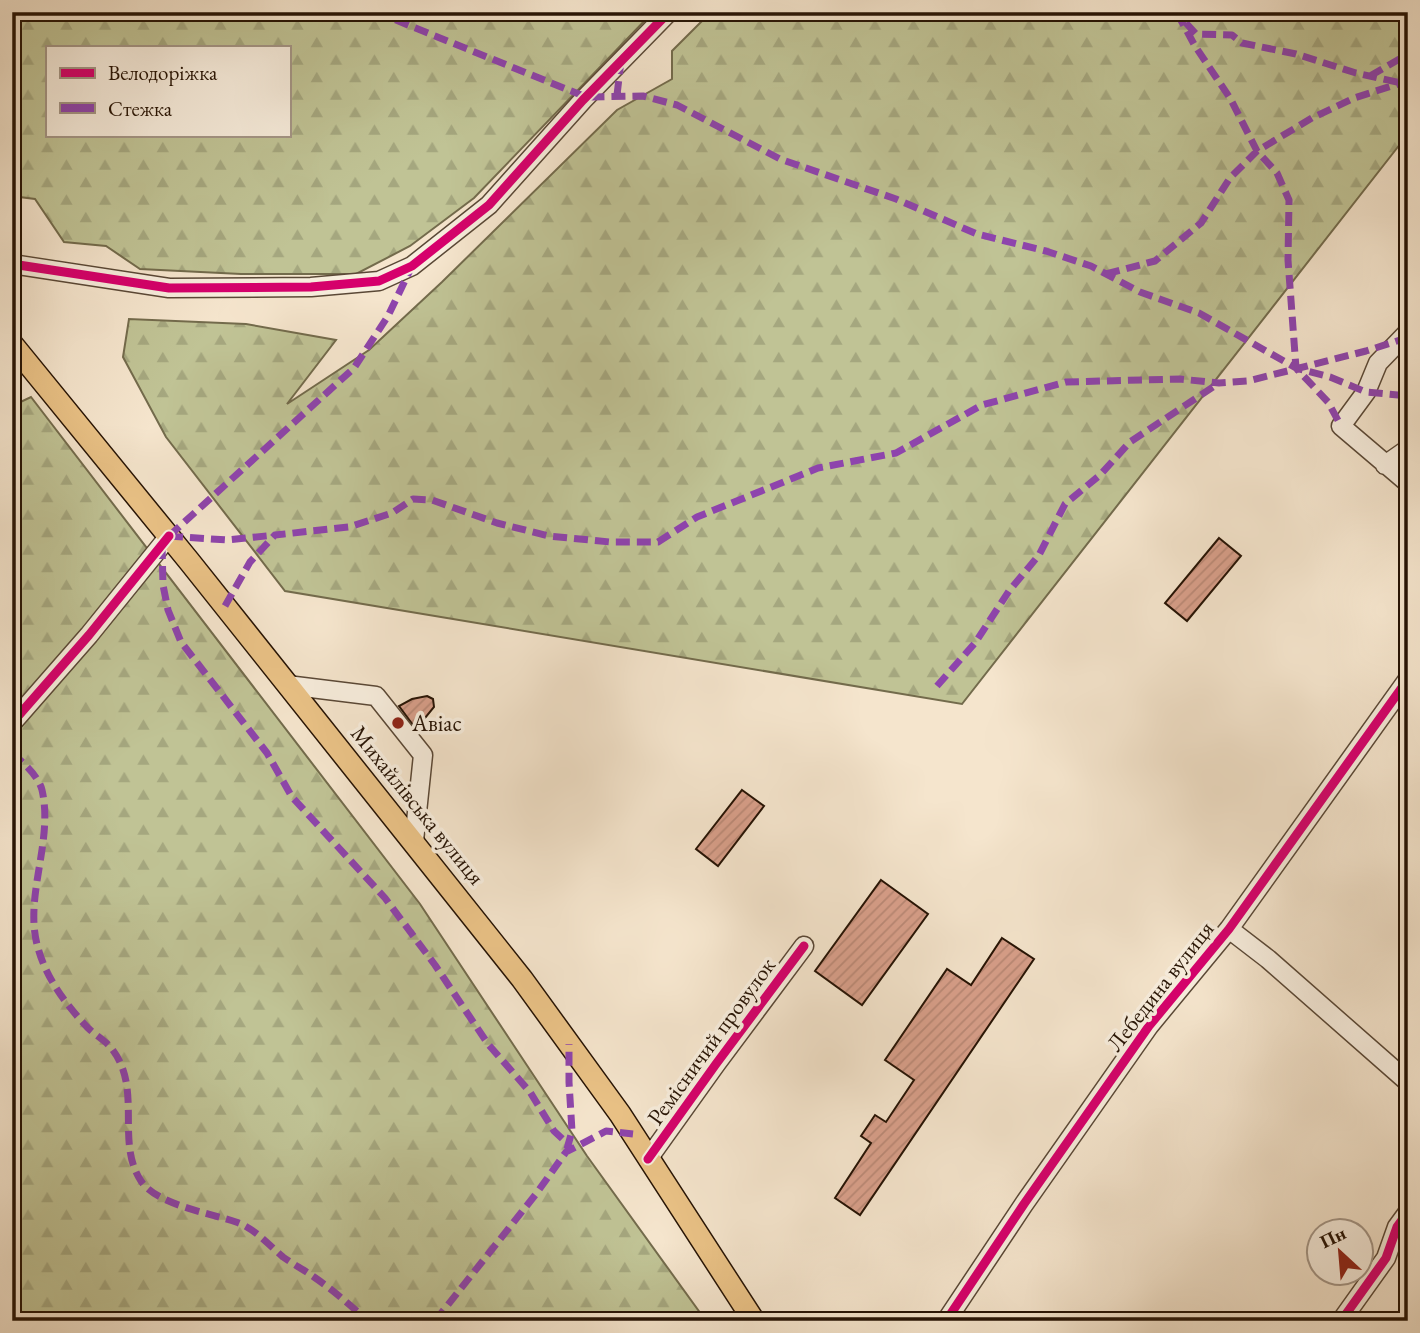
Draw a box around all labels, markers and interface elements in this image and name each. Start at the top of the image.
legend [46,46,290,136]
text: Велодоріжка [108,59,218,86]
text: Стежка [108,95,173,122]
place label: Авіас [411,708,462,738]
marker: Авіас [390,715,406,731]
street label: Михайлівська вулиця [344,719,492,891]
street label: Лебедина вулиця [1100,915,1220,1057]
street label: Ремісничий провулок [640,951,782,1131]
north arrow [1304,1218,1374,1288]
text: Пн [1316,1220,1350,1254]

